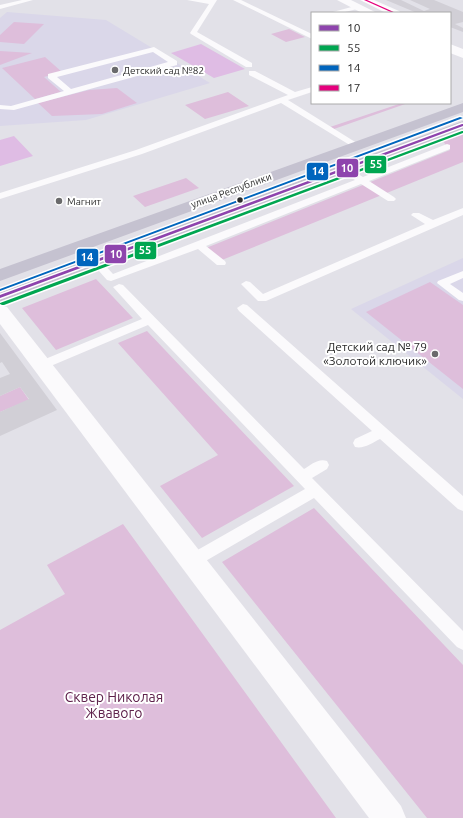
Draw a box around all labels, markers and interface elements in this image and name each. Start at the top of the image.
legend [311,12,451,104]
text: 10 [347,21,361,34]
text: 55 [347,41,361,54]
text: 14 [347,61,361,74]
marker: Детский сад №82 [110,65,120,75]
place label: Детский сад №82 [123,65,204,76]
text: 17 [347,81,361,94]
line badge: 55 [364,155,387,174]
line badge: 10 [336,158,359,178]
text: 55 [370,158,382,170]
line badge: 14 [306,162,329,181]
text: 10 [341,162,353,174]
text: 14 [312,165,324,177]
street label: улица Республики [189,171,273,210]
unlabelled marker [235,195,245,205]
marker: Магнит [54,196,64,206]
place label: Магнит [67,196,102,207]
line badge: 55 [134,241,157,260]
line badge: 10 [104,244,127,264]
text: 55 [139,244,151,256]
line badge: 14 [76,248,99,267]
text: 10 [110,248,122,260]
text: 14 [81,251,93,263]
place label: Детский сад № 79 «Золотой ключик» [323,340,427,367]
marker: Детский сад № 79 «Золотой ключик» [430,349,440,359]
park label: Сквер Николая Жвавого [65,689,163,721]

